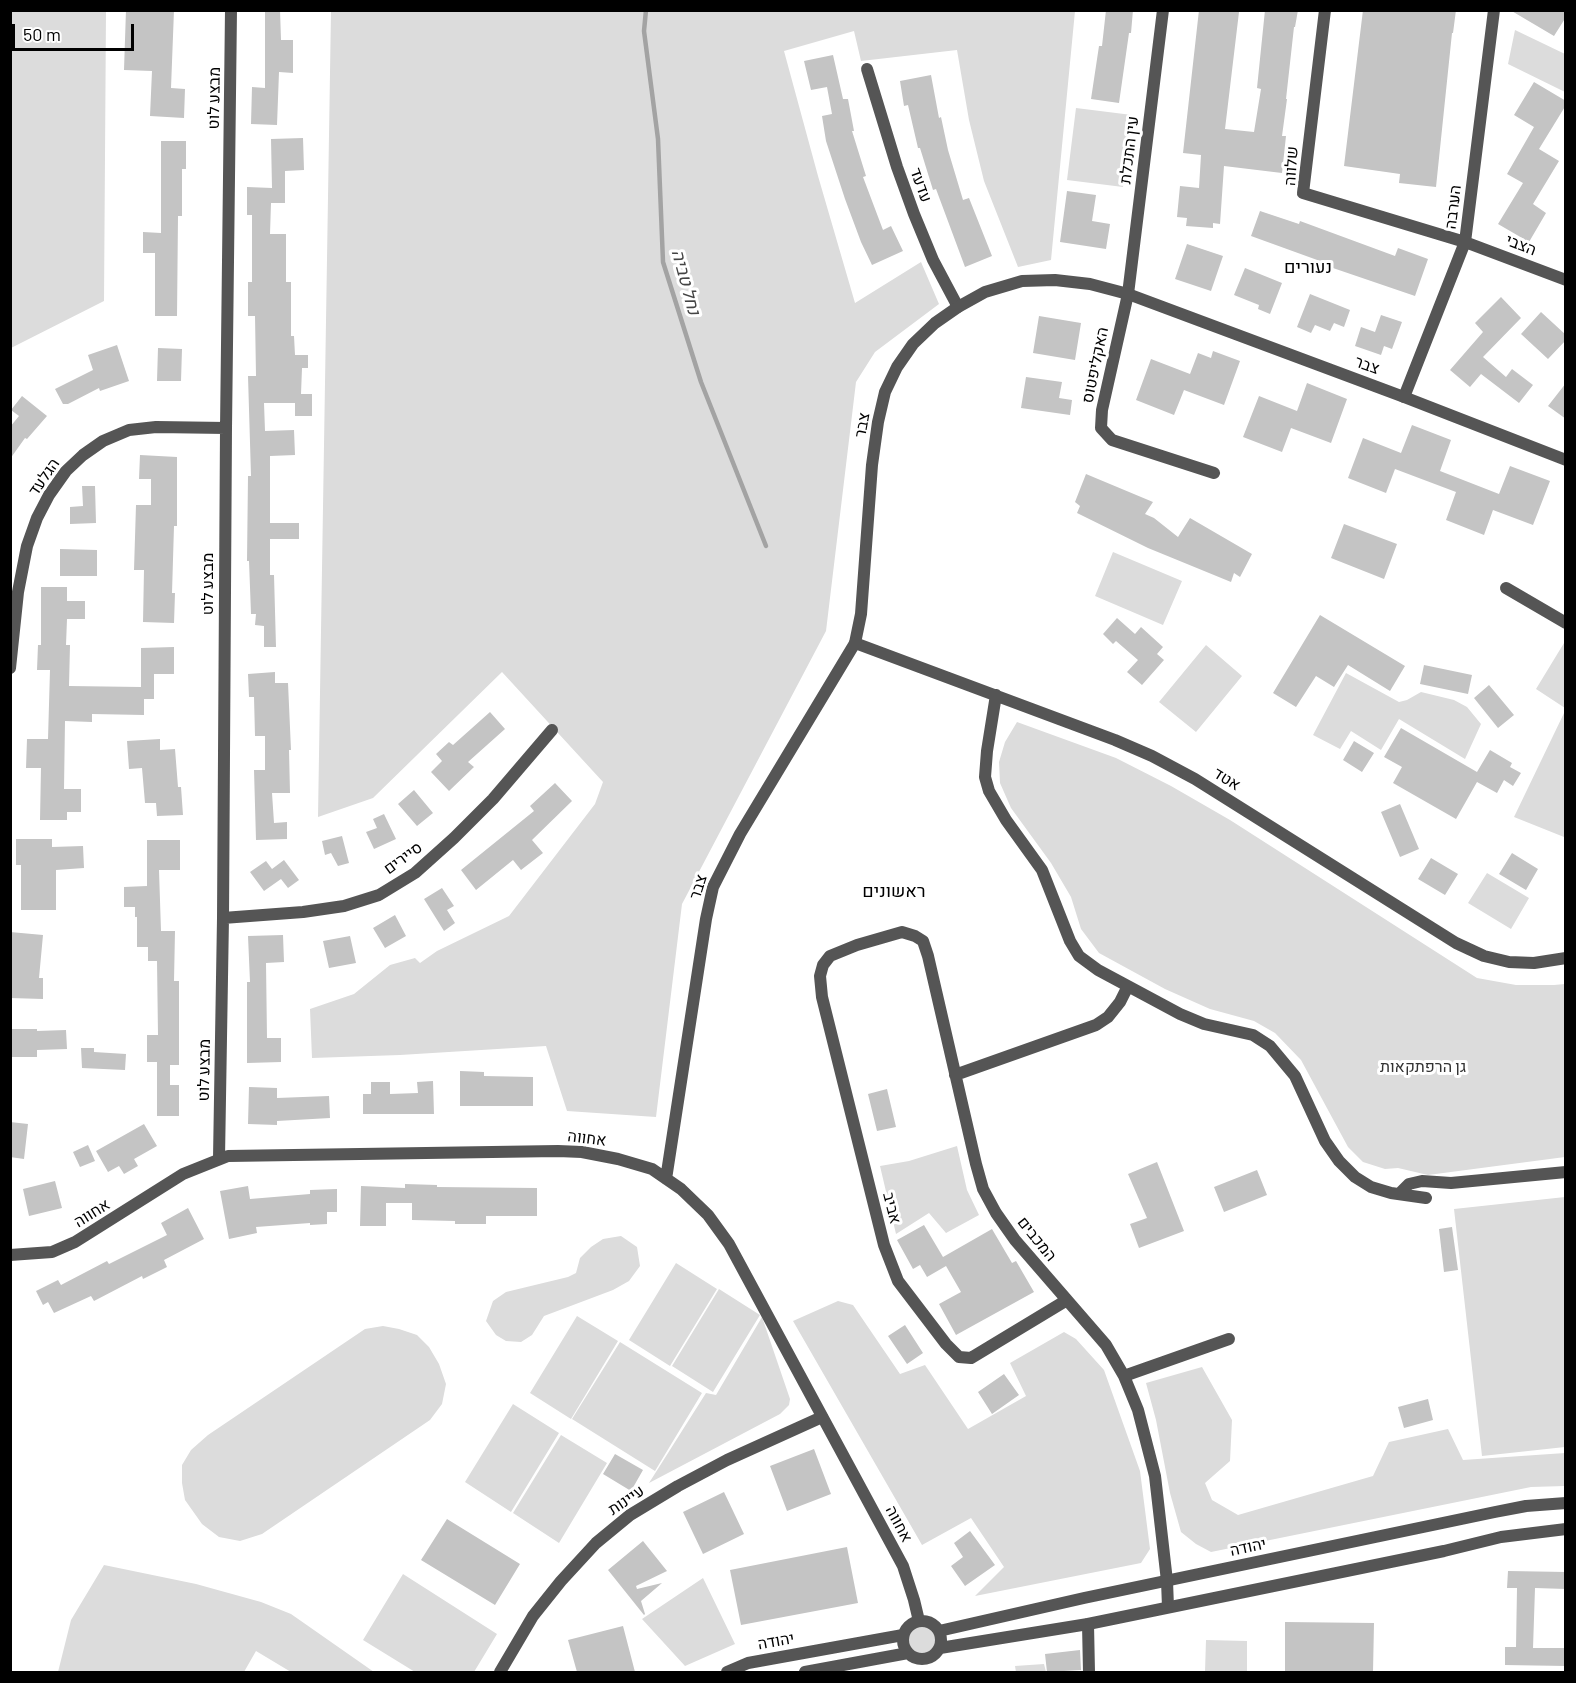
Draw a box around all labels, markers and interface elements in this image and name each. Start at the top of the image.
scale bar [15,12,136,50]
text: 50 m [23,23,61,45]
street label: מבצע לוט [204,67,224,129]
street label: עין התכלת [1115,115,1143,185]
street label: שלווה [1280,145,1302,187]
street label: עדעד [906,165,936,205]
street label: הערבה [1441,184,1465,230]
street label: הצבי [1503,230,1539,260]
water label: נחל טביה [667,247,705,317]
district label: נעורים [1284,256,1332,278]
street label: האקליפטוס [1078,325,1112,405]
street label: צבר [1352,352,1382,378]
street label: צבר [850,411,874,439]
street label: הגלעד [24,455,64,499]
street label: מבצע לוט [198,553,218,615]
street label: אטד [1210,763,1244,795]
street label: סיירים [380,838,426,878]
street label: צבר [685,872,711,902]
district label: ראשונים [862,880,926,902]
street label: מבצע לוט [194,1039,214,1101]
park label: גן הרפתקאות [1380,1057,1466,1077]
street label: אחווה [567,1126,607,1150]
street label: אביב [879,1190,905,1226]
street label: אחווה [70,1195,114,1231]
street label: המכבים [1013,1213,1061,1265]
street label: עיינות [604,1481,648,1519]
street label: אחווה [881,1502,917,1546]
street label: יהודה [1228,1534,1268,1560]
street label: יהודה [756,1628,796,1654]

